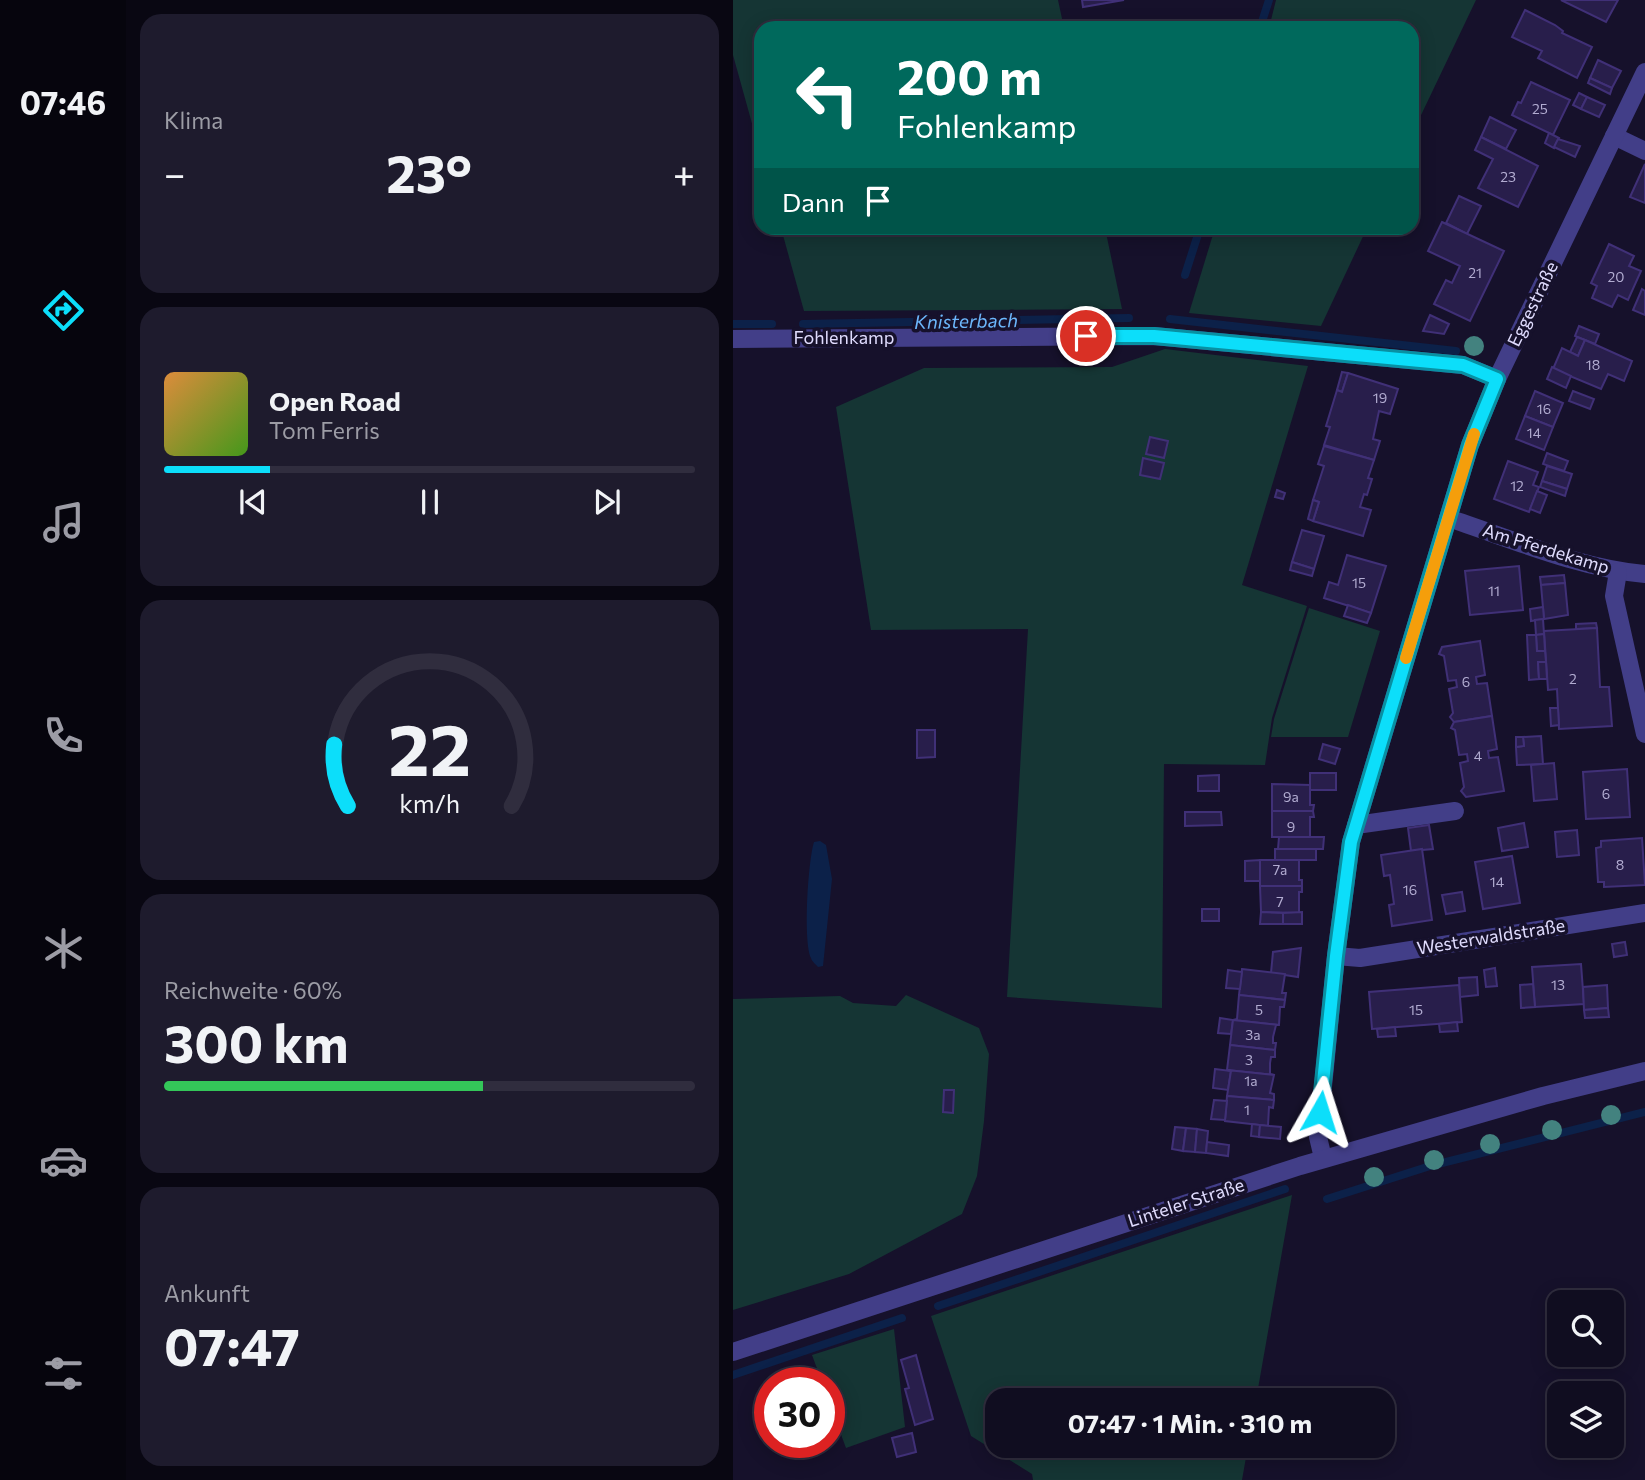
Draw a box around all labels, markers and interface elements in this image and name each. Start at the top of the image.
text: 200 m [897,45,1042,105]
icon: left [782,49,873,140]
text: 07:46 [20,82,106,122]
house number: 25 [1532,100,1548,117]
text: Fohlenkamp [897,105,1076,145]
text: Klima [164,106,223,134]
text: 23° [386,140,472,204]
text: − [164,149,186,196]
text: + [673,149,695,196]
house number: 23 [1500,168,1516,185]
icon: arrive [859,182,897,220]
text: Dann [782,186,845,217]
street label: Eggestraße [1502,257,1562,350]
house number: 21 [1468,264,1482,281]
house number: 20 [1608,268,1624,285]
icon: directions [39,286,88,335]
pin [1056,306,1116,366]
water label: Knisterbach [914,308,1018,333]
icon: arrive [1067,317,1105,355]
street label: Fohlenkamp [794,326,894,348]
house number: 18 [1586,356,1600,373]
text: Open Road [269,385,401,416]
house number: 19 [1373,389,1387,406]
house number: 16 [1537,400,1551,417]
text: Tom Ferris [269,416,380,444]
house number: 14 [1527,424,1542,441]
house number: 12 [1510,477,1524,494]
icon: previous [234,483,272,521]
icon: pause [411,483,449,521]
icon: next [588,483,626,521]
icon: music [39,498,88,547]
street label: Am Pferdekamp [1480,518,1612,578]
house number: 15 [1352,574,1366,591]
house number: 11 [1488,582,1500,599]
house number: 2 [1569,670,1577,687]
house number: 6 [1462,673,1470,690]
text: 22 [388,702,471,791]
icon: phone [39,711,88,760]
house number: 4 [1474,747,1483,764]
house number: 6 [1602,785,1610,802]
text: km/h [399,788,460,818]
house number: 9a [1283,788,1299,805]
house number: 9 [1287,818,1295,835]
house number: 8 [1616,856,1624,873]
house number: 7a [1273,861,1287,878]
house number: 14 [1490,873,1505,890]
house number: 16 [1403,881,1417,898]
house number: 7 [1276,893,1284,910]
street label: Westerwaldstraße [1415,913,1566,959]
icon: climate [39,924,88,973]
text: Reichweite · 60% [164,976,342,1004]
house number: 13 [1551,976,1565,993]
house number: 5 [1255,1001,1263,1018]
house number: 15 [1409,1001,1423,1018]
text: 300 km [164,1010,349,1074]
house number: 3a [1245,1026,1261,1043]
house number: 3 [1245,1051,1253,1068]
house number: 1a [1244,1072,1258,1089]
position arrow [1283,1075,1357,1149]
house number: 1 [1244,1101,1250,1118]
icon: car [39,1136,88,1185]
street label: Linteler Straße [1125,1173,1247,1231]
text: Ankunft [164,1279,250,1307]
map controls [1547,1290,1624,1458]
button: search [1547,1290,1624,1367]
text: 07:47 [164,1313,300,1377]
icon: filters [39,1349,88,1398]
speed limit sign: 30 [754,1367,845,1458]
button: layers [1547,1381,1624,1458]
text: 07:47 · 1 Min. · 310 m [1068,1407,1312,1438]

